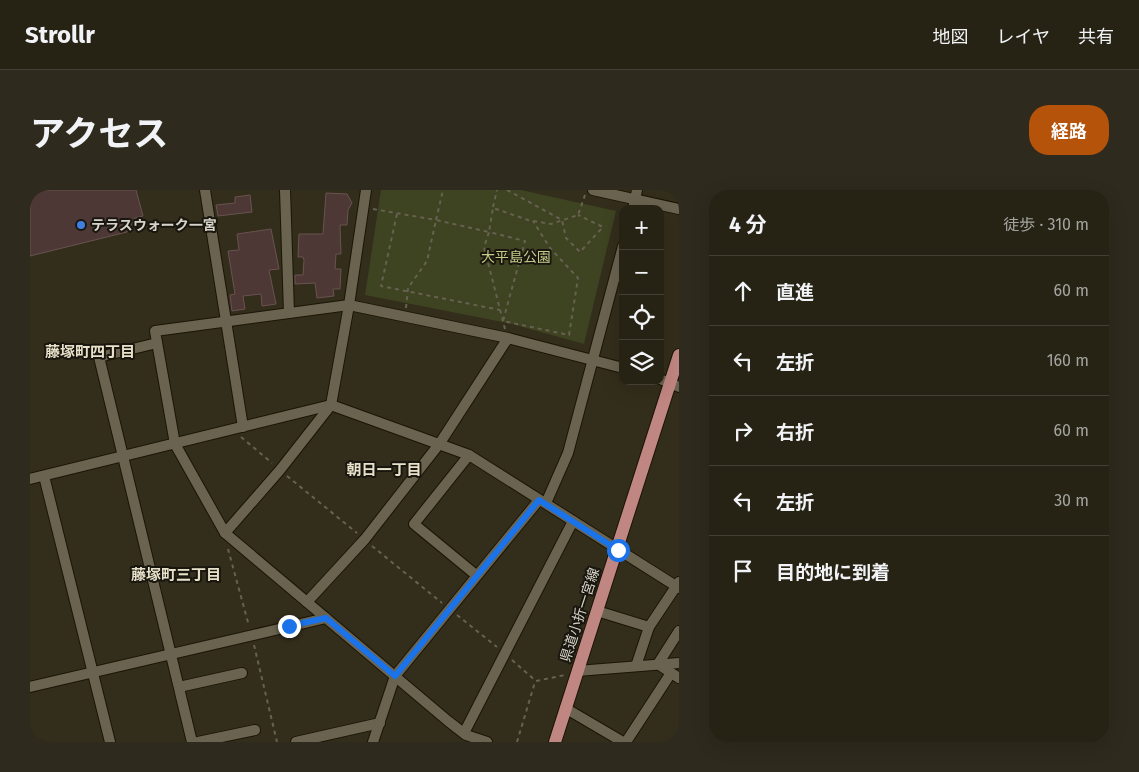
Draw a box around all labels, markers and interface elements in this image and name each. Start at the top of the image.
text: Strollr [25,21,95,49]
text: 地図 [933,26,969,48]
text: レイヤ [997,26,1050,48]
text: 共有 [1078,26,1114,48]
button: 経路 [1029,105,1109,155]
text: アクセス [30,113,168,155]
map controls [619,205,664,385]
button: + [619,205,664,250]
text: 4 分 [729,212,767,238]
text: 徒歩 · 310 m [1003,215,1089,234]
place label: テラスウォーク一宮 [91,217,217,234]
marker: テラスウォーク一宮 [75,219,87,231]
park label: 大平島公園 [481,249,551,266]
button: − [619,250,664,295]
icon: ahead [729,277,757,305]
text: 直進 [776,281,814,304]
text: 60 m [1054,281,1089,300]
button: locate [619,295,664,340]
button: layers [619,340,664,385]
district label: 藤塚町四丁目 [45,343,135,361]
icon: left [729,347,757,375]
text: 左折 [776,351,814,374]
text: 160 m [1047,351,1089,370]
icon: right [729,417,757,445]
text: 右折 [776,421,814,444]
text: 60 m [1054,421,1089,440]
district label: 朝日一丁目 [346,461,422,479]
icon: left [729,487,757,515]
text: 左折 [776,491,814,514]
text: 30 m [1054,491,1089,510]
route start [607,539,630,562]
icon: arrive [729,557,757,585]
text: 目的地に到着 [776,561,890,584]
district label: 藤塚町三丁目 [131,566,221,584]
street label: 県道小折一宮線 [557,566,603,664]
route end [278,615,301,638]

